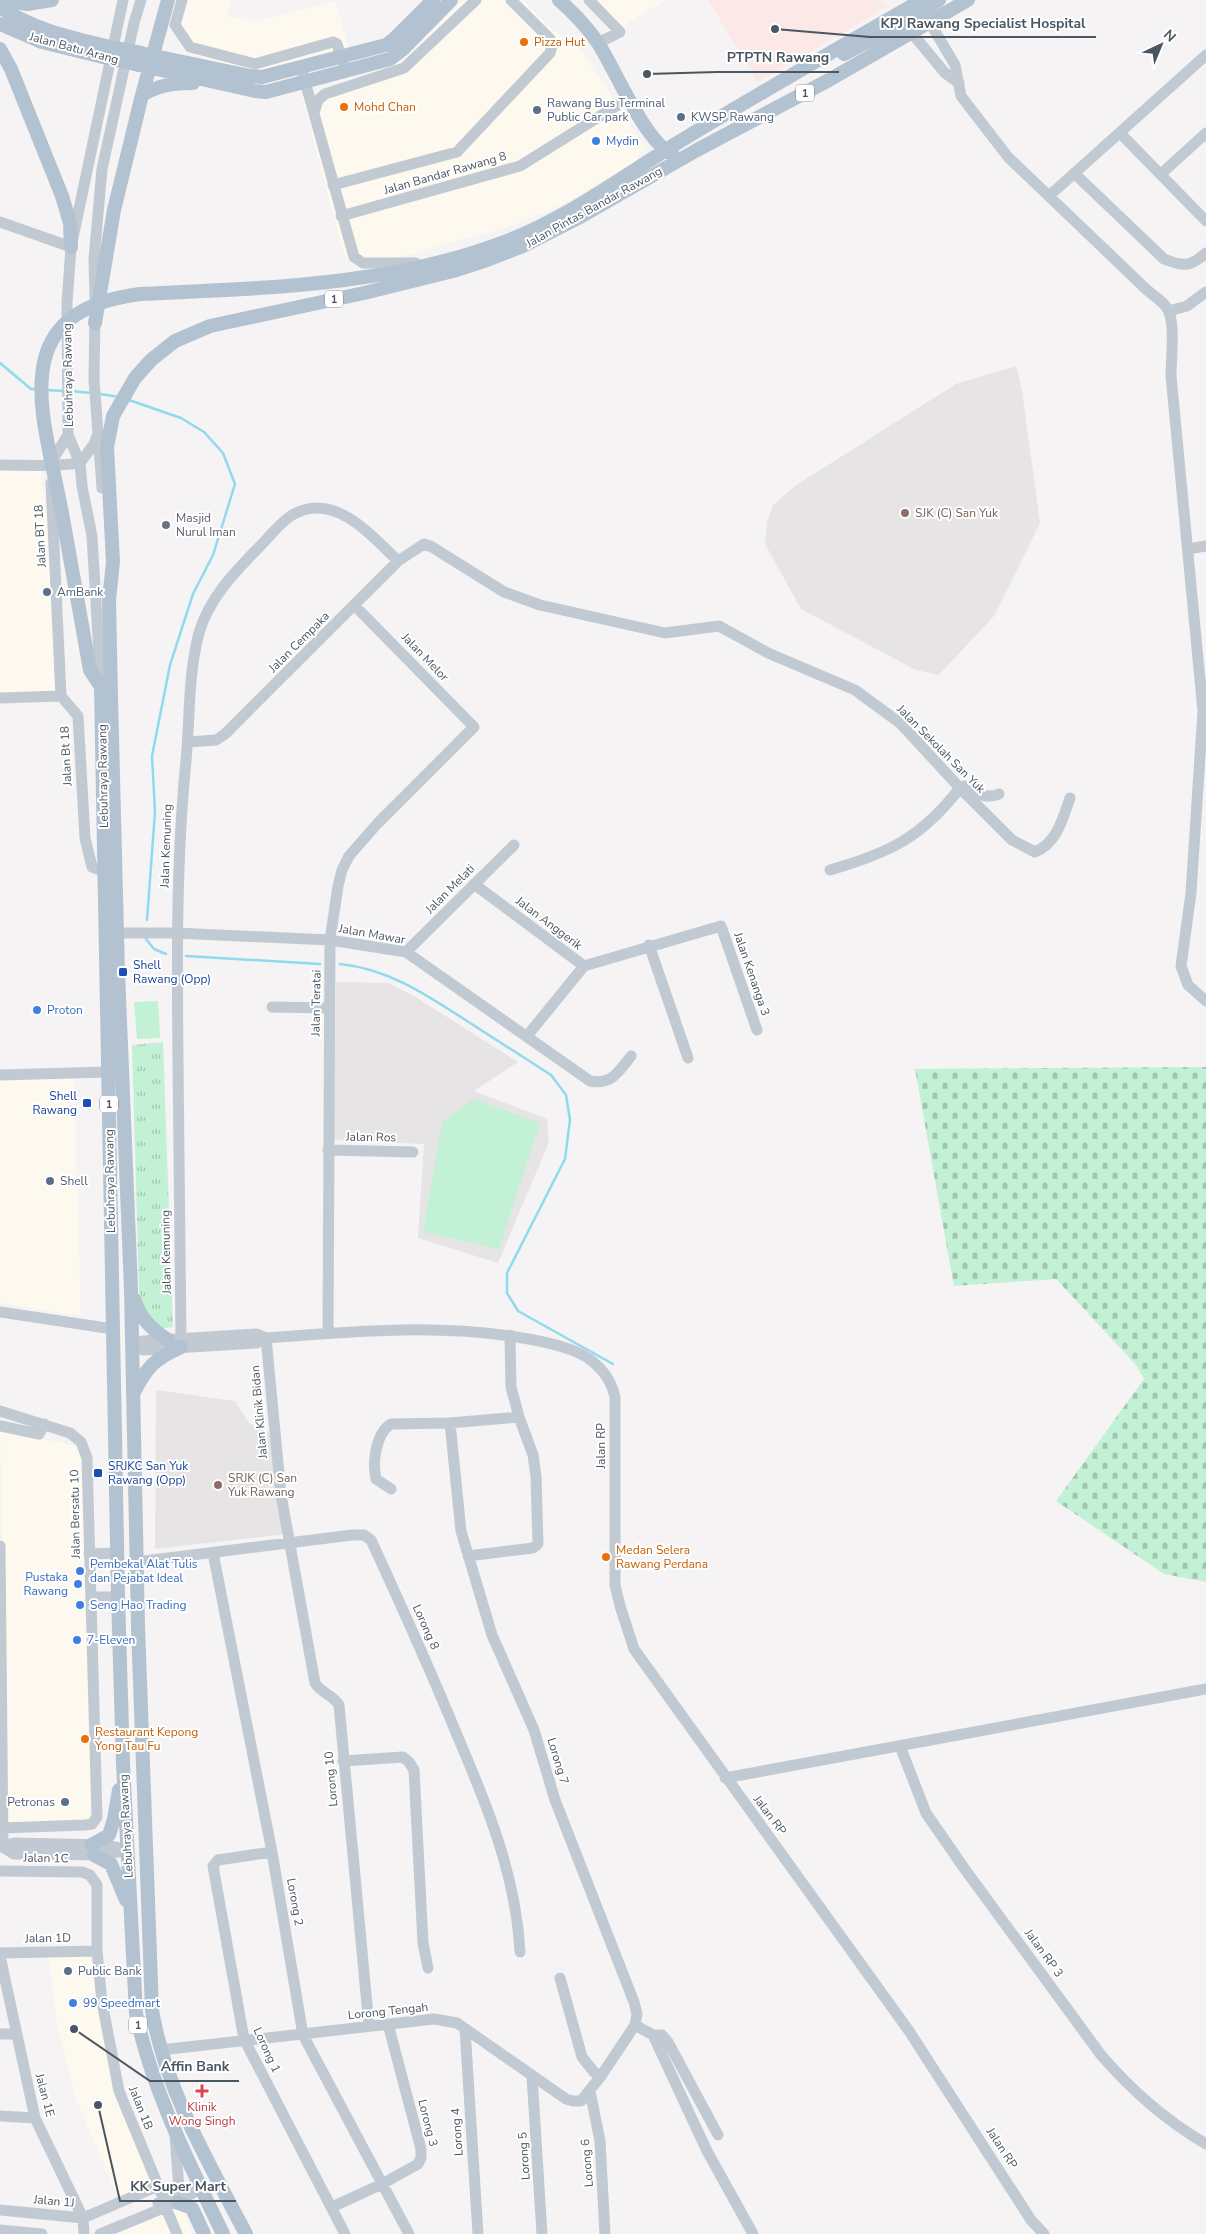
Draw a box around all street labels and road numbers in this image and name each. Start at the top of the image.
street label: Jalan Batu Arang [27,28,120,68]
road number: 1 [796,85,814,102]
street label: Jalan Bandar Rawang 8 [381,148,508,198]
street label: Jalan Pintas Bandar Rawang [522,163,665,252]
road number: 1 [325,290,343,308]
street label: Lebuhraya Rawang [59,323,77,427]
street label: Jalan BT 18 [30,504,50,569]
street label: Jalan Cempaka [264,608,333,677]
street label: Jalan Melor [397,629,452,685]
street label: Jalan Sekolah San Yuk [893,701,989,797]
street label: Lebuhraya Rawang [94,724,112,828]
street label: Jalan Bt 18 [56,726,76,787]
street label: Jalan Kemuning [156,804,175,889]
street label: Jalan Melati [421,861,478,918]
street label: Jalan Anggerik [512,892,586,954]
street label: Jalan Mawar [337,920,407,948]
street label: Jalan Kenanga 3 [730,929,774,1018]
street label: Jalan Teratai [307,970,325,1037]
road number: 1 [100,1096,118,1112]
street label: Lebuhraya Rawang [101,1129,119,1233]
street label: Jalan Ros [345,1129,397,1145]
street label: Jalan Kemuning [157,1210,175,1295]
street label: Jalan Klinik Bidan [247,1365,271,1460]
street label: Jalan RP [593,1423,609,1470]
street label: Jalan Bersatu 10 [66,1469,84,1560]
street label: Lorong 8 [409,1602,443,1652]
street label: Lorong 7 [543,1736,573,1786]
street label: Lorong 10 [321,1751,341,1807]
street label: Lebuhraya Rawang [115,1774,137,1878]
street label: Jalan RP [749,1791,790,1838]
street label: Jalan 1C [22,1850,69,1866]
street label: Lorong 2 [283,1877,307,1927]
street label: Jalan RP 3 [1020,1925,1067,1980]
street label: Jalan 1D [24,1930,71,1946]
street label: Lorong Tengah [347,1999,429,2023]
road number: 1 [129,2016,147,2034]
street label: Lorong 1 [250,2025,284,2075]
street label: Jalan 1E [31,2071,58,2118]
street label: Jalan 1B [125,2083,157,2132]
street label: Lorong 3 [414,2098,442,2148]
street label: Lorong 4 [447,2107,467,2157]
street label: Jalan RP [982,2124,1021,2172]
street label: Lorong 5 [514,2131,534,2181]
street label: Lorong 6 [577,2138,597,2188]
street label: Jalan 1J [32,2191,75,2211]

